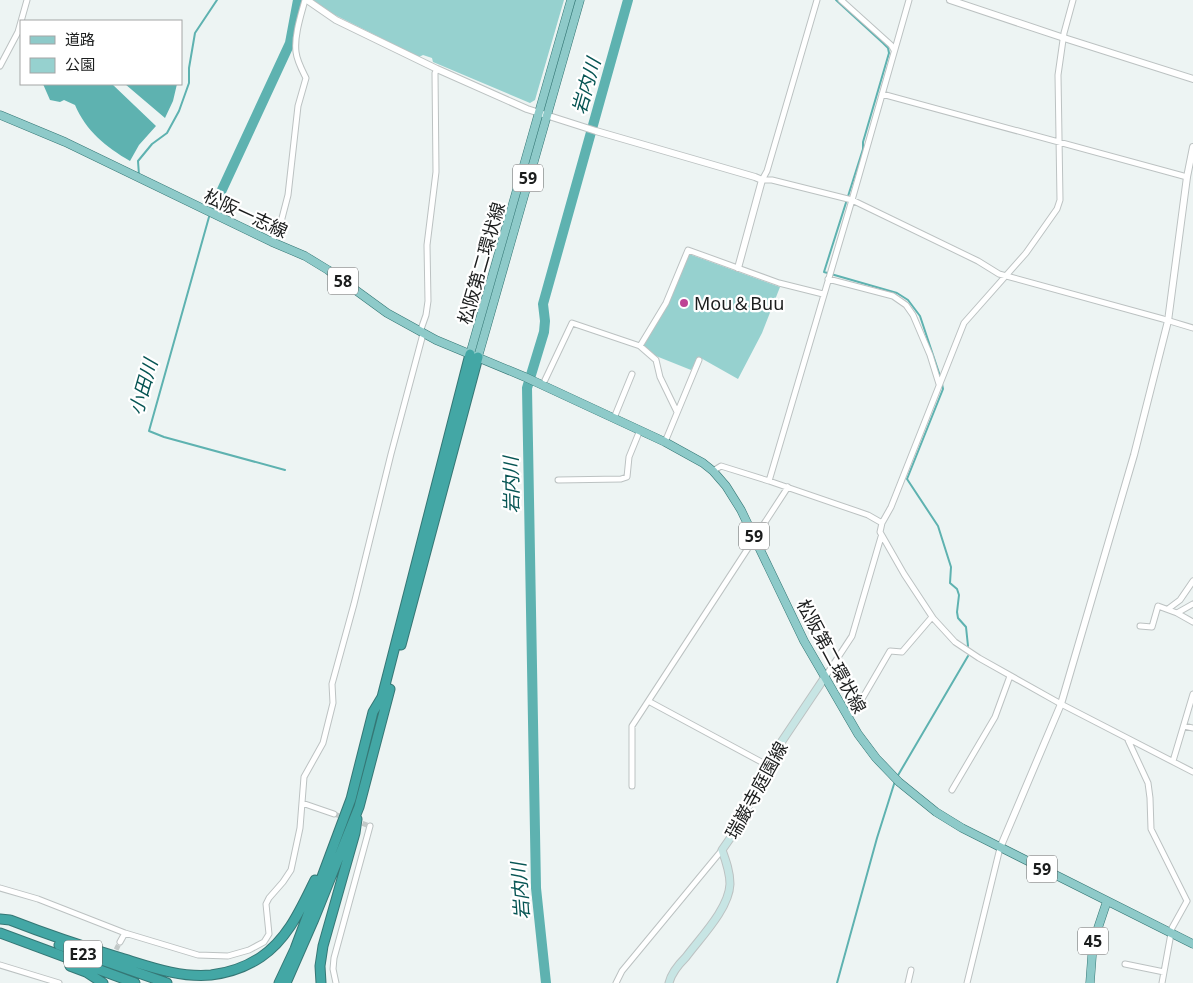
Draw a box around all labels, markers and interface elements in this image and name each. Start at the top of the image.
legend [20,20,182,85]
text: 道路 [65,29,95,49]
water label: 岩内川 [566,53,607,117]
text: 公園 [65,54,95,74]
road number: 59 [513,164,543,192]
street label: 松阪一志線 [200,183,292,243]
street label: 松阪第二環状線 [452,199,510,327]
road number: 58 [328,268,358,294]
place label: Mou＆Buu [694,291,784,315]
marker: Mou＆Buu [678,297,690,309]
water label: 小田川 [123,354,164,418]
water label: 岩内川 [497,454,524,514]
road number: 59 [739,522,769,550]
street label: 松阪第二環状線 [792,595,872,717]
street label: 瑞巌寺庭園線 [719,737,793,843]
road number: 59 [1027,856,1057,882]
water label: 岩内川 [505,860,535,920]
road number: 45 [1078,928,1108,954]
road number: E23 [64,941,102,968]

